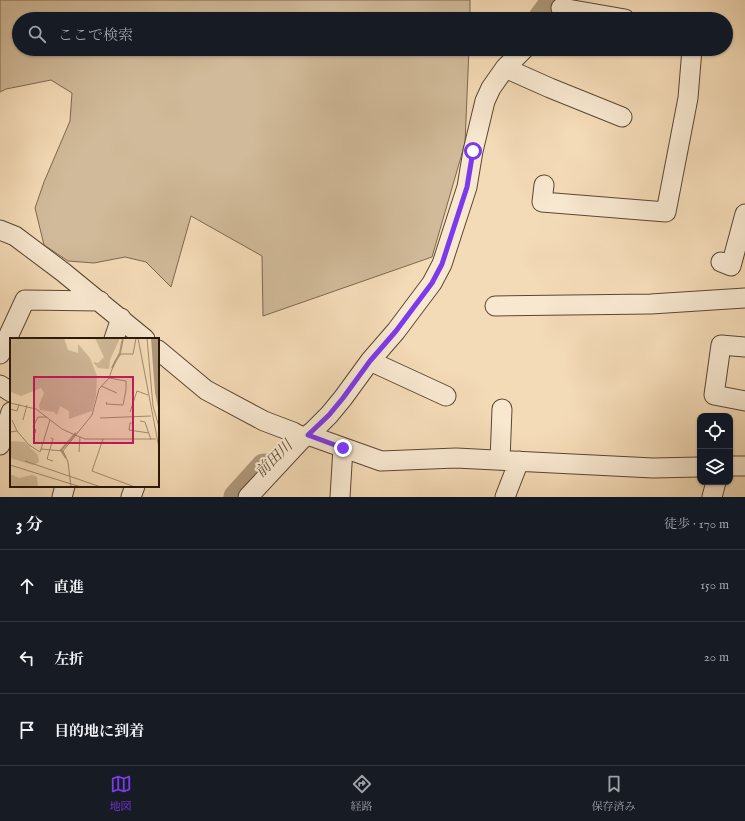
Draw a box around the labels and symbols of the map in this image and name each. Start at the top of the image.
route start [464,142,482,160]
inset map [10,338,159,487]
water label: 前田川 [251,435,298,482]
route end [334,439,352,457]

